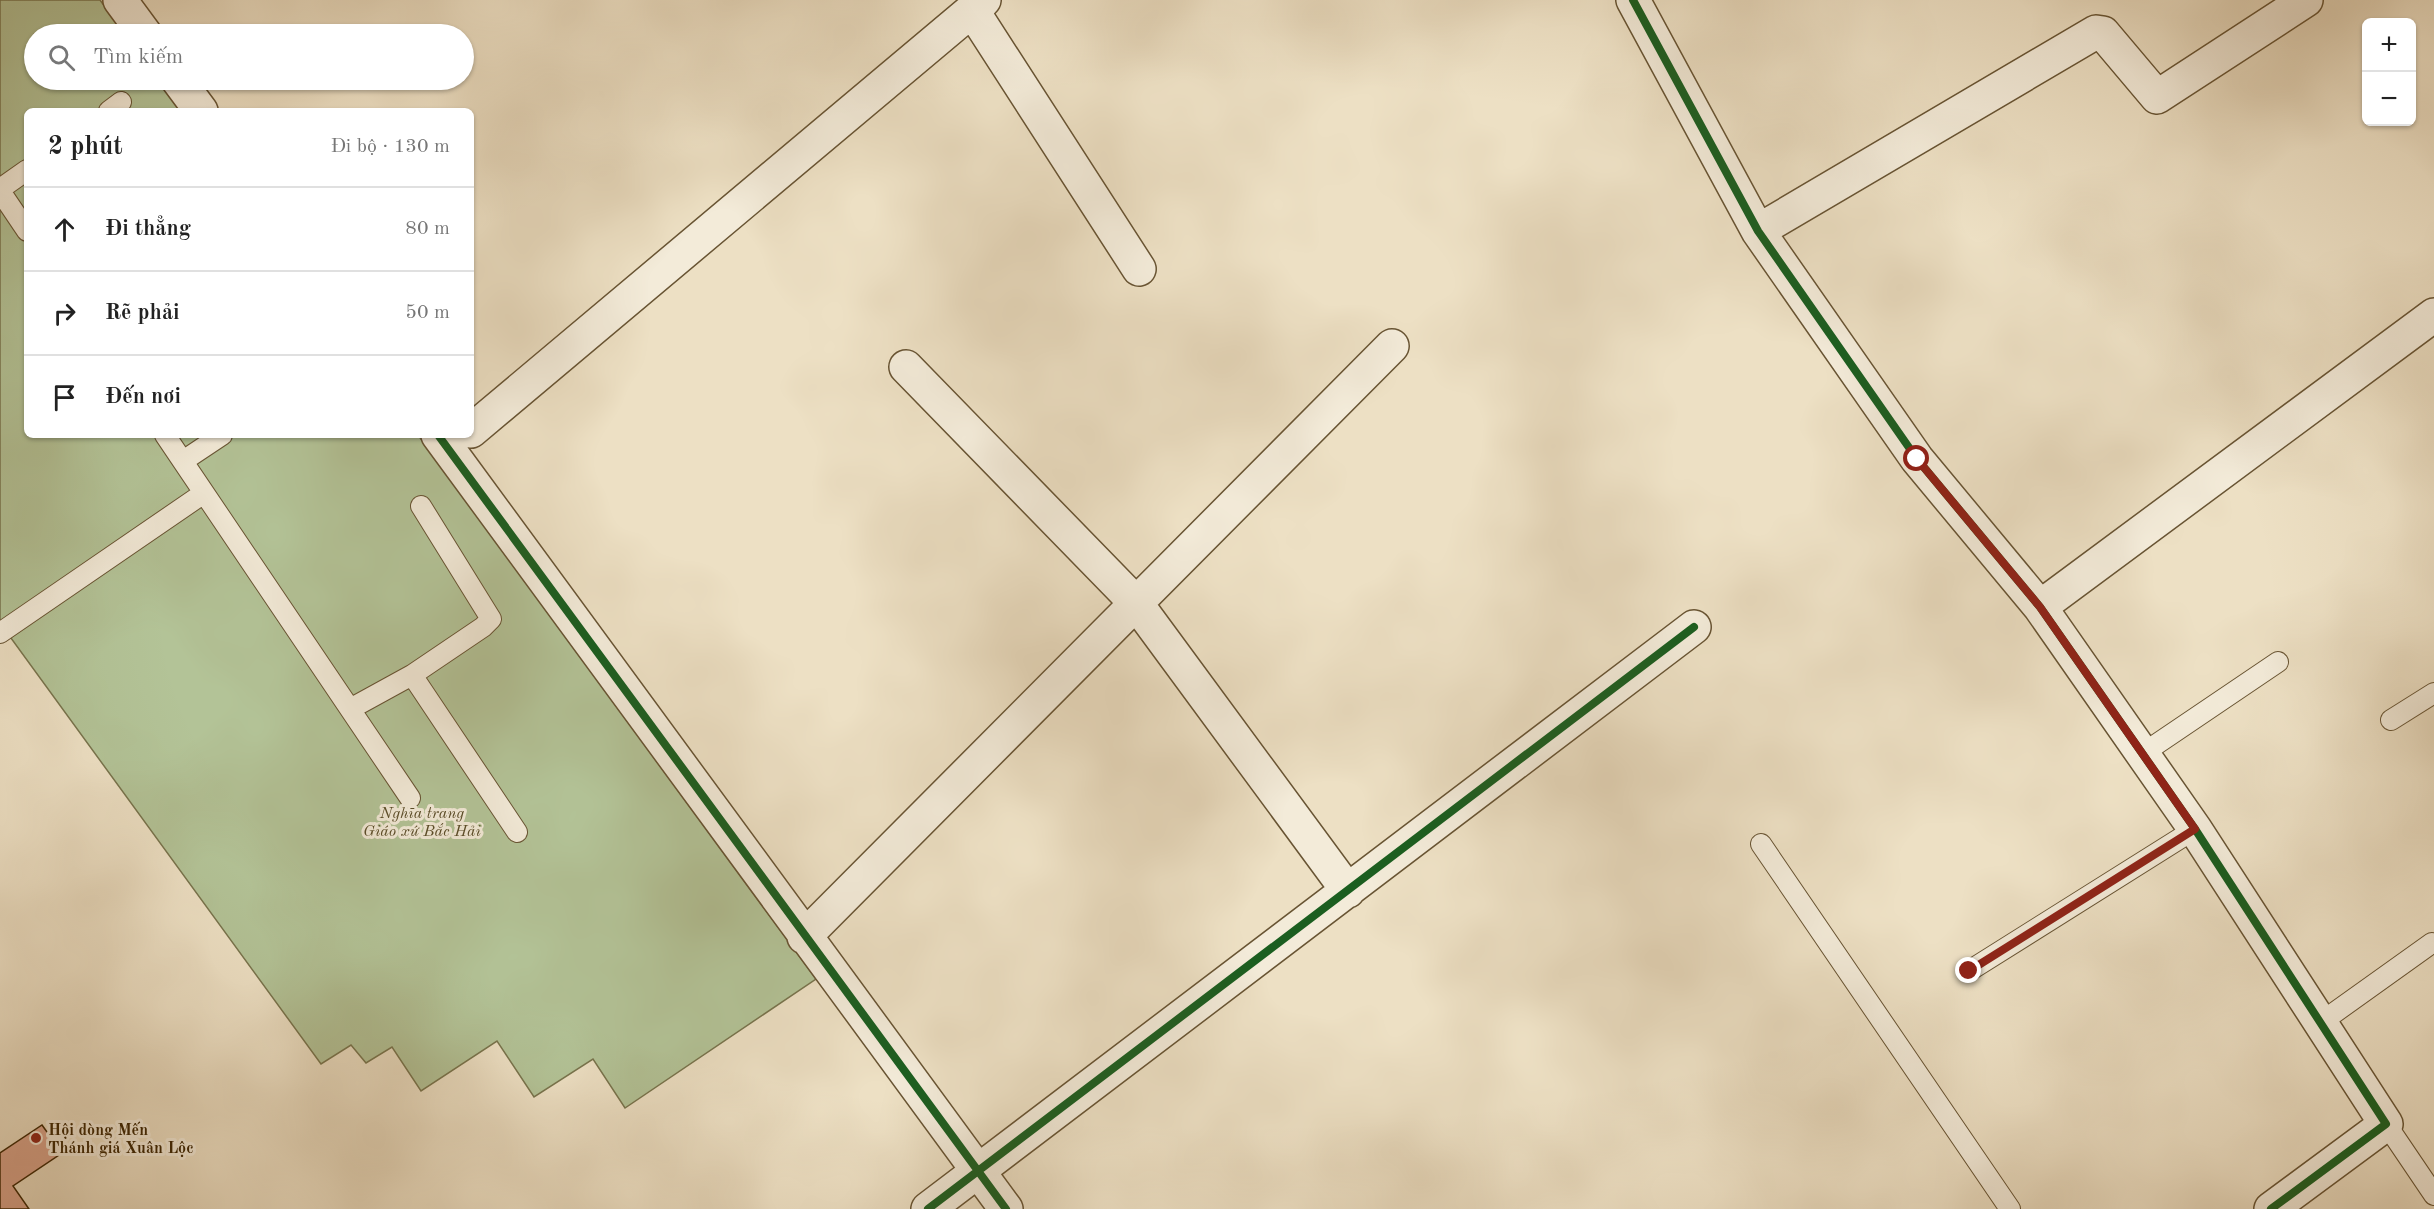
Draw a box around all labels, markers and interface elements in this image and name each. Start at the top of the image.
map controls [2362,18,2416,126]
button: + [2362,18,2416,72]
search box [24,24,474,90]
icon: search [45,41,78,74]
text: Tìm kiếm [93,46,183,68]
button: − [2362,72,2416,126]
text: 2 phút [48,134,123,160]
text: Đi bộ · 130 m [330,137,450,157]
icon: ahead [48,213,81,246]
text: Đi thẳng [105,218,191,240]
text: 80 m [405,219,450,239]
icon: right [48,297,81,330]
text: Rẽ phải [105,302,180,324]
text: 50 m [405,303,450,323]
icon: arrive [48,381,81,414]
text: Đến nơi [105,386,181,408]
route start [1903,445,1929,471]
park label: Nghĩa trang Giáo xứ Bắc Hải [363,806,482,840]
route end [1955,957,1981,983]
place label: Hội dòng Mến Thánh giá Xuân Lộc [48,1121,194,1157]
marker: Hội dòng Mến Thánh giá Xuân Lộc [29,1131,43,1145]

